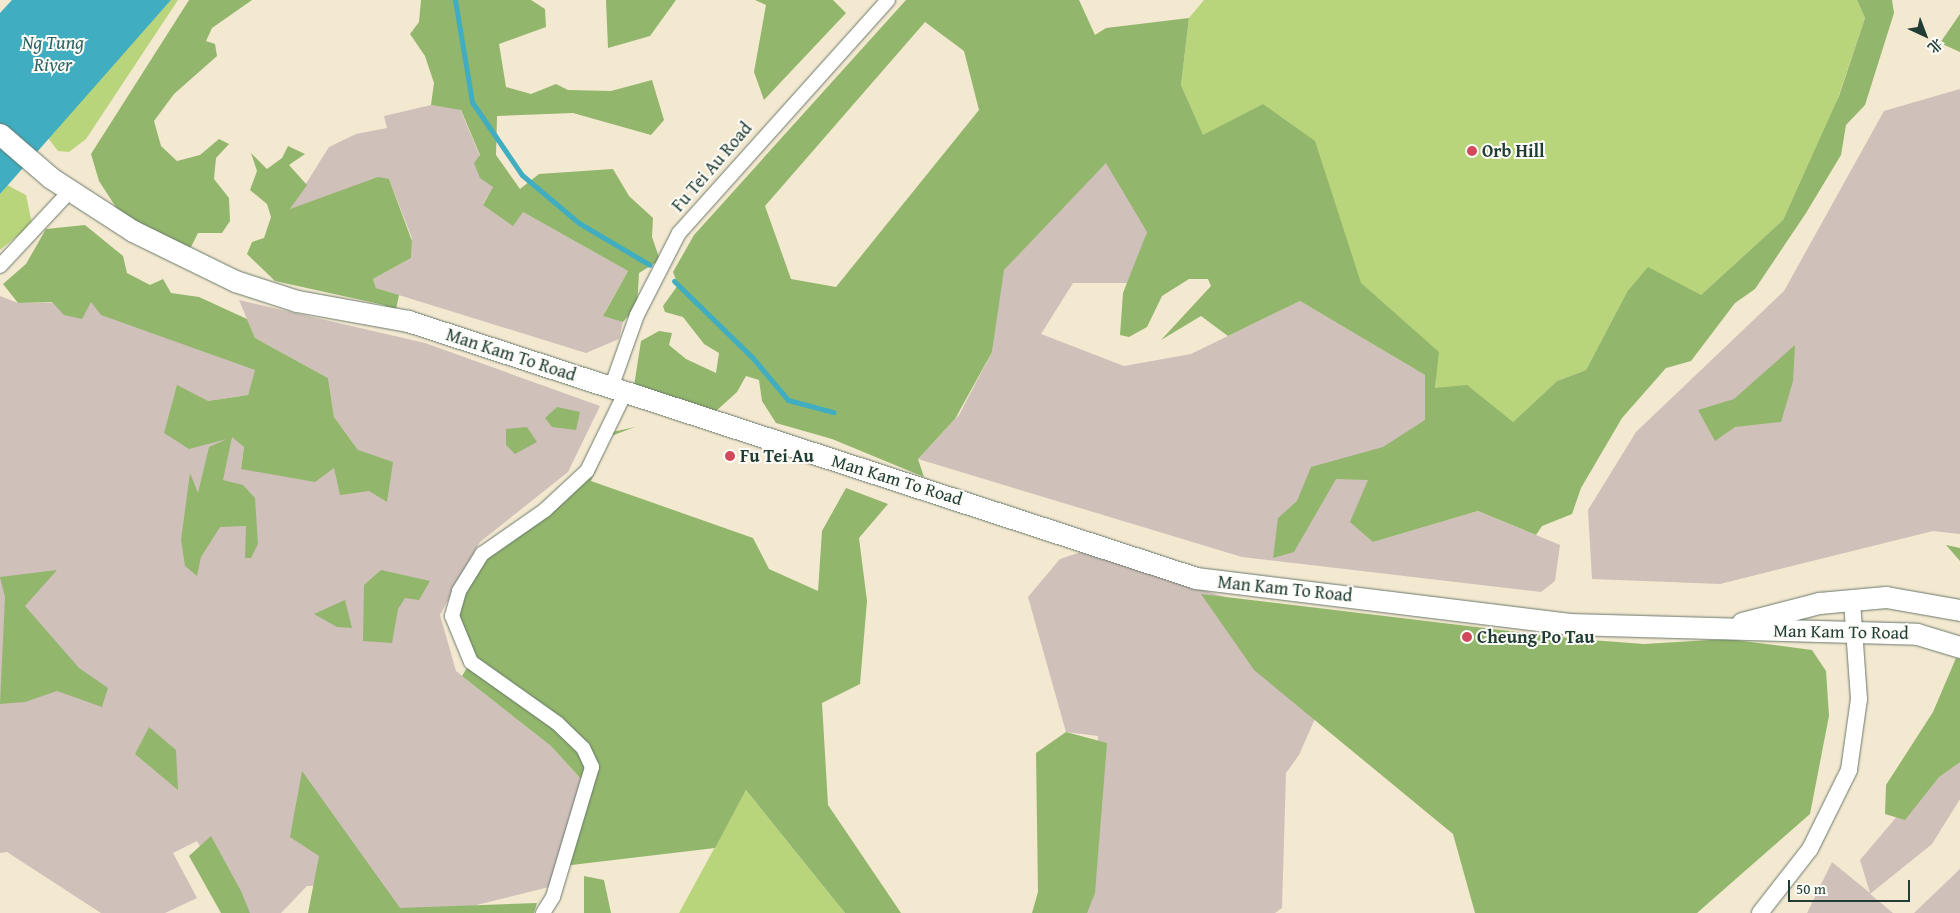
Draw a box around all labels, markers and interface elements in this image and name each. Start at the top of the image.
north arrow [1900,10,1950,60]
water label: Ng Tung River [22,32,84,76]
text: 北 [1923,34,1947,58]
street label: Fu Tei Au Road [667,118,757,216]
place label: Orb Hill [1482,140,1545,162]
marker: Orb Hill [1466,145,1478,157]
street label: Man Kam To Road [443,324,579,386]
place label: Fu Tei Au [740,445,814,467]
marker: Fu Tei Au [724,450,736,462]
street label: Man Kam To Road [829,450,965,510]
street label: Man Kam To Road [1217,571,1353,607]
street label: Man Kam To Road [1773,620,1909,644]
place label: Cheung Po Tau [1477,626,1595,648]
marker: Cheung Po Tau [1461,631,1473,643]
scale bar [1790,870,1912,902]
text: 50 m [1796,878,1826,899]

